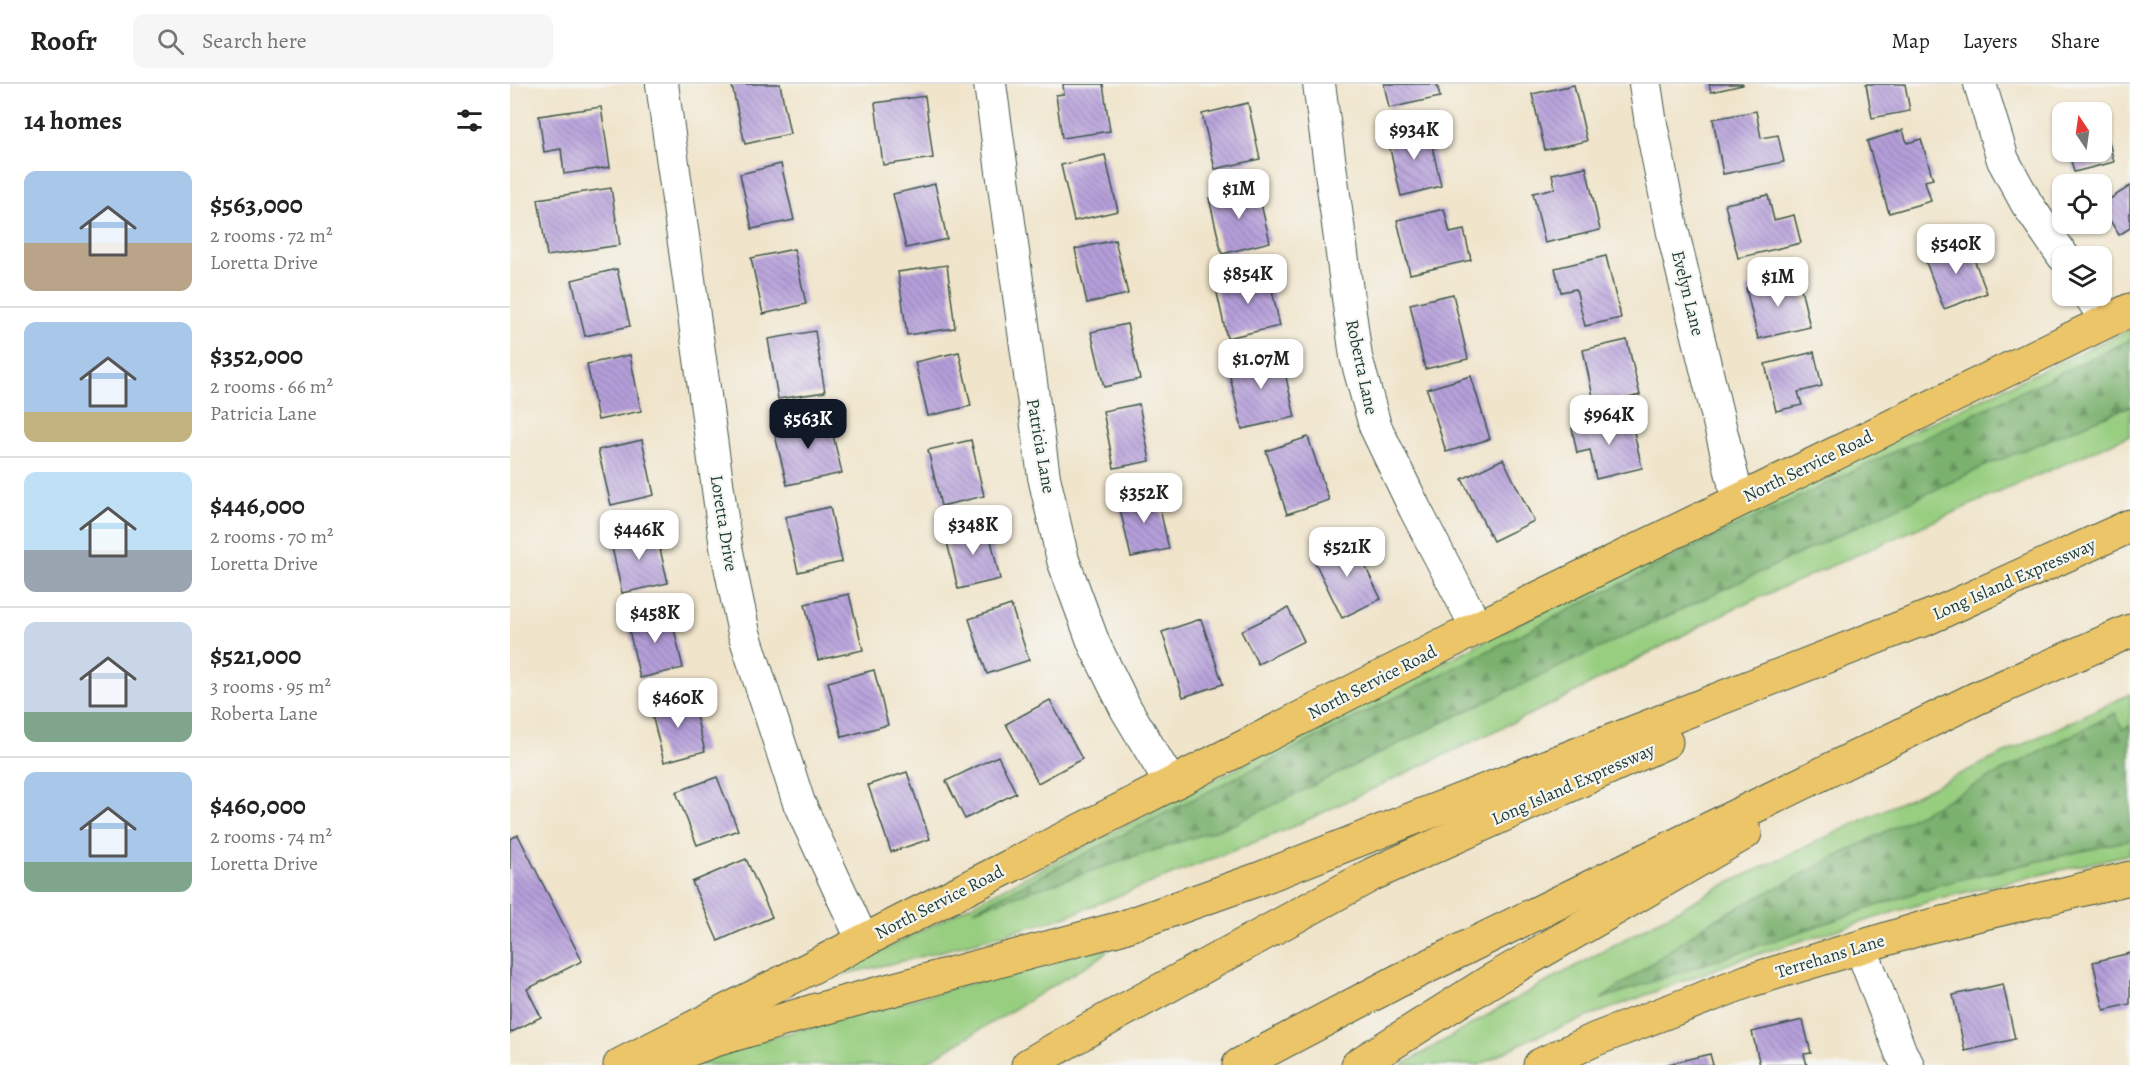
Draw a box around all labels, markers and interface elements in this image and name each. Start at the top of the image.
search box [133,14,553,68]
text: Roofr [30,22,97,60]
icon: search [154,25,187,58]
text: Search here [202,26,307,56]
text: Map [1891,27,1930,55]
text: Layers [1963,27,2018,55]
text: Share [2051,27,2100,55]
north arrow [2052,102,2112,162]
map controls [2052,102,2112,306]
text: 14 homes [24,103,122,138]
icon: filters [453,104,486,137]
pin: $934K [1372,110,1456,161]
text: $934K [1389,116,1439,143]
pin: $1M [1210,169,1268,220]
button: locate [2052,174,2112,234]
text: $1M [1222,175,1256,202]
text: $563,000 [210,187,303,222]
icon: home [72,195,144,267]
text: 2 rooms · 72 m² [210,222,332,249]
pin: $540K [1914,224,1998,275]
text: $540K [1931,230,1981,257]
button: layers [2052,246,2112,306]
street label: Evelyn Lane [1666,248,1710,338]
text: Loretta Drive [210,249,318,276]
pin: $854K [1206,254,1290,305]
pin: $1M [1749,257,1807,308]
text: $854K [1223,260,1273,287]
text: $1M [1761,263,1795,290]
street label: Roberta Lane [1340,317,1384,417]
text: $352,000 [210,338,303,373]
pin: $1.07M [1212,339,1310,390]
text: $1.07M [1232,345,1290,372]
icon: home [72,346,144,418]
text: 2 rooms · 66 m² [210,373,333,400]
pin: $964K [1567,395,1651,446]
street label: Patricia Lane [1021,397,1061,495]
pin: $563K [766,399,850,450]
text: Patricia Lane [210,400,317,427]
text: $964K [1584,401,1634,428]
text: $563K [784,405,832,432]
street label: North Service Road [1739,424,1877,508]
street label: Loretta Drive [705,473,743,573]
pin: $352K [1102,473,1186,524]
text: $352K [1119,479,1169,506]
text: $446,000 [210,488,305,523]
icon: home [72,496,144,568]
pin: $348K [931,505,1015,556]
pin: $446K [597,510,681,561]
text: $348K [948,511,998,538]
text: $446K [614,516,664,543]
text: 2 rooms · 70 m² [210,523,334,550]
pin: $521K [1305,527,1389,578]
street label: Long Island Expressway [1929,532,2100,626]
text: $521K [1323,533,1371,560]
text: Loretta Drive [210,550,318,577]
pin: $458K [613,593,697,644]
text: $458K [630,599,680,626]
text: $521,000 [210,638,301,673]
street label: North Service Road [1304,639,1441,725]
icon: home [72,646,144,718]
text: 3 rooms · 95 m² [210,673,331,700]
pin: $460K [636,678,720,729]
text: $460K [652,684,704,711]
text: Roberta Lane [210,700,318,727]
street label: Long Island Expressway [1488,737,1659,831]
text: $460,000 [210,788,306,823]
icon: home [72,796,144,868]
text: 2 rooms · 74 m² [210,823,332,850]
text: Loretta Drive [210,850,318,877]
street label: North Service Road [871,859,1008,945]
street label: Terrehans Lane [1773,928,1887,984]

